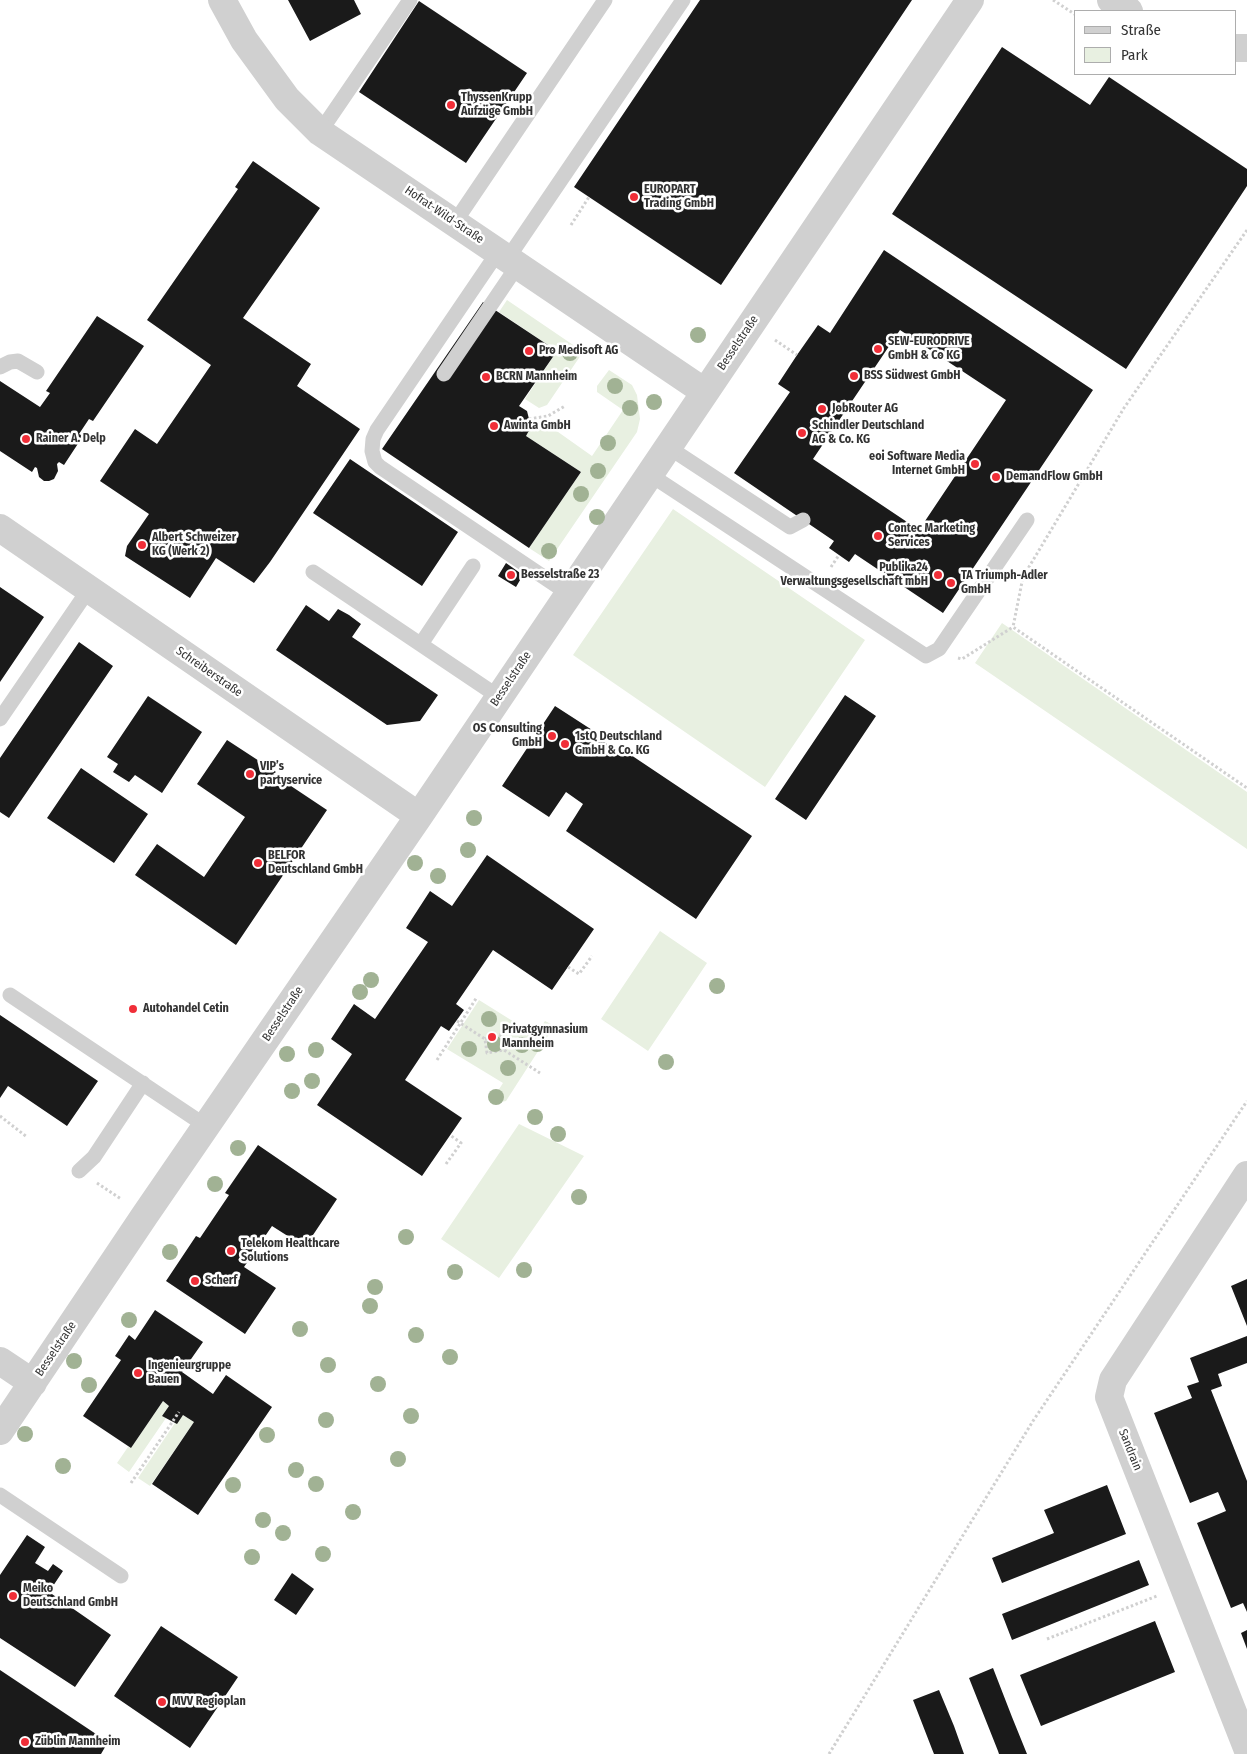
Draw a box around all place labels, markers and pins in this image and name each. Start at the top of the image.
place label: ThyssenKrupp Aufzüge GmbH [461,91,533,119]
marker: ThyssenKrupp Aufzüge GmbH [445,99,457,111]
place label: EUROPART Trading GmbH [644,183,714,211]
marker: EUROPART Trading GmbH [628,191,640,203]
place label: SEW-EURODRIVE GmbH & Co KG [888,335,970,363]
marker: SEW-EURODRIVE GmbH & Co KG [872,343,884,355]
place label: Pro Medisoft AG [539,344,618,358]
marker: Pro Medisoft AG [523,345,535,357]
place label: BSS Südwest GmbH [864,369,961,383]
place label: BCRN Mannheim [496,370,577,384]
marker: BSS Südwest GmbH [848,370,860,382]
marker: BCRN Mannheim [480,371,492,383]
place label: JobRouter AG [832,402,898,416]
marker: JobRouter AG [816,403,828,415]
place label: Awinta GmbH [504,419,571,433]
place label: Schindler Deutschland AG & Co. KG [812,419,924,447]
marker: Awinta GmbH [488,420,500,432]
marker: Schindler Deutschland AG & Co. KG [796,427,808,439]
place label: Rainer A. Delp [36,432,106,446]
marker: Rainer A. Delp [20,433,32,445]
place label: eoi Software Media Internet GmbH [869,450,965,478]
marker: eoi Software Media Internet GmbH [969,458,981,470]
place label: DemandFlow GmbH [1006,470,1103,484]
marker: DemandFlow GmbH [990,471,1002,483]
place label: Contec Marketing Services [888,522,975,550]
marker: Contec Marketing Services [872,530,884,542]
place label: Albert Schweizer KG (Werk 2) [152,531,236,559]
marker: Albert Schweizer KG (Werk 2) [136,539,148,551]
place label: Publika24 Verwaltungsgesellschaft mbH [781,561,928,589]
place label: Besselstraße 23 [521,568,600,582]
marker: Besselstraße 23 [505,569,517,581]
marker: Publika24 Verwaltungsgesellschaft mbH [932,569,944,581]
place label: TA Triumph-Adler GmbH [961,569,1048,597]
marker: TA Triumph-Adler GmbH [945,577,957,589]
place label: OS Consulting GmbH [473,722,542,750]
marker: OS Consulting GmbH [546,730,558,742]
place label: 1stQ Deutschland GmbH & Co. KG [575,730,662,758]
marker: 1stQ Deutschland GmbH & Co. KG [559,738,571,750]
place label: VIP’s partyservice [260,760,322,788]
marker: VIP’s partyservice [244,768,256,780]
place label: BELFOR Deutschland GmbH [268,849,363,877]
marker: BELFOR Deutschland GmbH [252,857,264,869]
place label: Autohandel Cetin [143,1002,229,1016]
marker: Autohandel Cetin [127,1003,139,1015]
place label: Privatgymnasium Mannheim [502,1023,588,1051]
marker: Privatgymnasium Mannheim [486,1031,498,1043]
place label: Telekom Healthcare Solutions [241,1237,340,1265]
marker: Telekom Healthcare Solutions [225,1245,237,1257]
place label: Scherf [205,1274,237,1288]
marker: Scherf [189,1275,201,1287]
place label: Ingenieurgruppe Bauen [148,1359,231,1387]
marker: Ingenieurgruppe Bauen [132,1367,144,1379]
place label: Meiko Deutschland GmbH [23,1582,118,1610]
marker: Meiko Deutschland GmbH [7,1590,19,1602]
place label: MVV Regioplan [172,1695,246,1709]
marker: MVV Regioplan [156,1696,168,1708]
place label: Züblin Mannheim [35,1735,120,1749]
marker: Züblin Mannheim [19,1736,31,1748]

